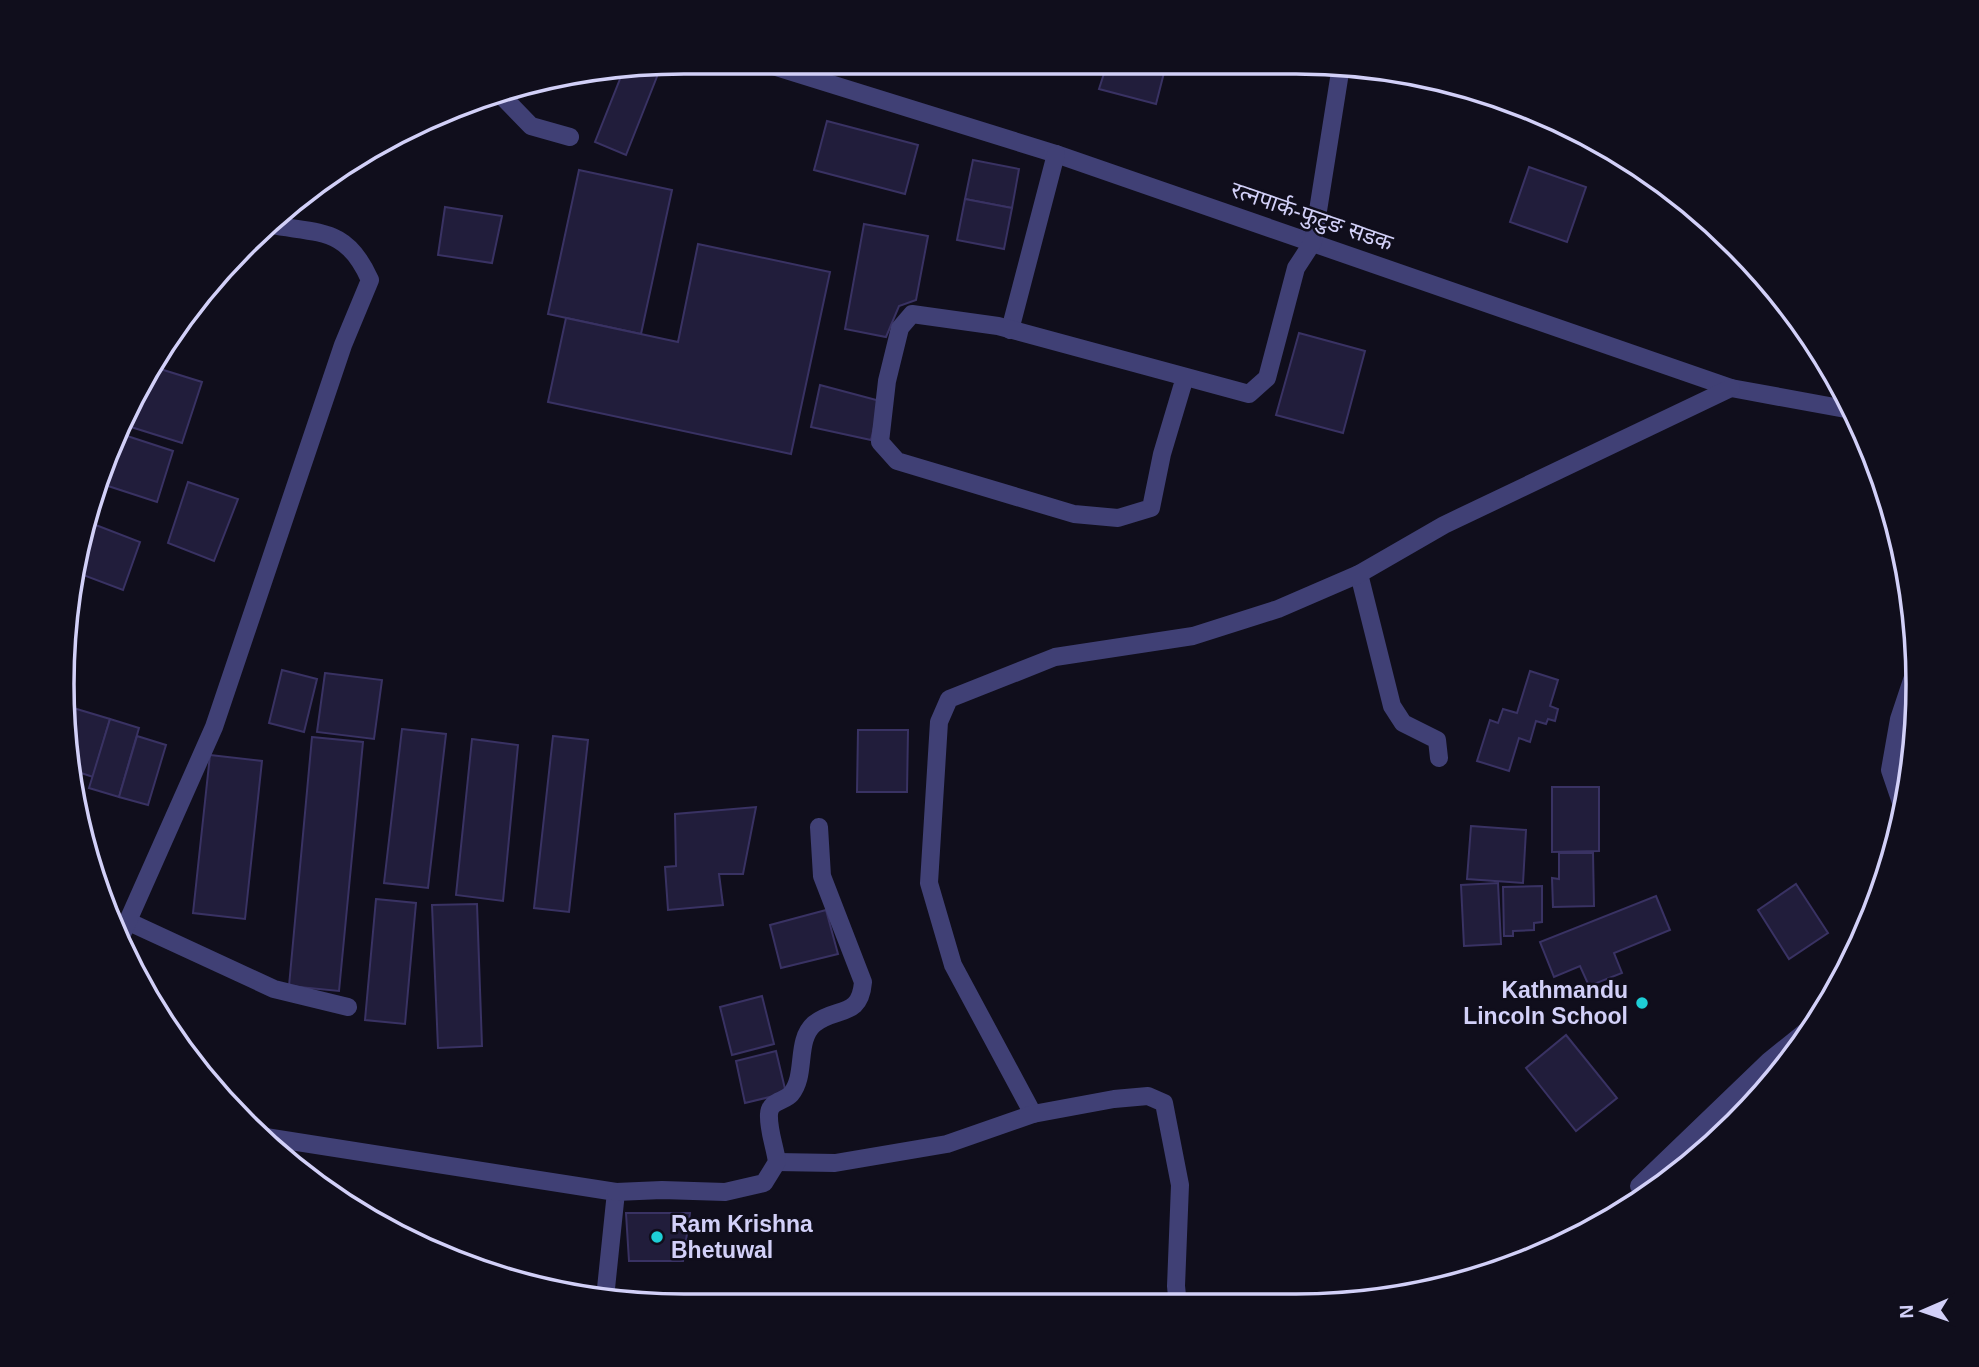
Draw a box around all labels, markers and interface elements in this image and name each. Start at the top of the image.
street label: रत्नपार्क-फुटुङ सडक [1227,176,1398,258]
place label: Kathmandu Lincoln School [1463,977,1628,1029]
marker: Kathmandu Lincoln School [1634,995,1650,1011]
place label: Ram Krishna Bhetuwal [671,1211,813,1263]
marker: Ram Krishna Bhetuwal [649,1229,665,1245]
north arrow [1888,1276,1958,1346]
text: N [1896,1304,1917,1319]

